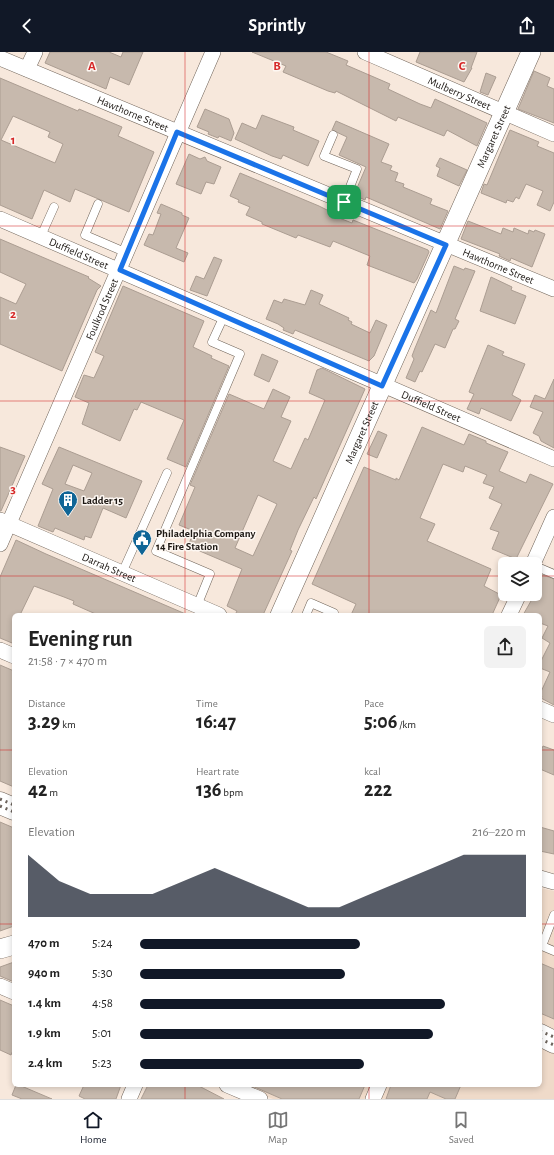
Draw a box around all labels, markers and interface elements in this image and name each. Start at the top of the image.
icon: back [16,15,38,37]
icon: share [516,15,538,37]
text: Sprintly [248,17,306,35]
text: A [88,60,96,73]
text: B [273,60,281,73]
text: C [459,60,466,73]
street label: Mulberry Street [426,75,493,112]
street label: Hawthorne Street [96,94,171,133]
street label: Margaret Street [475,103,512,169]
text: 1 [11,134,15,147]
pin [327,185,361,219]
icon: arrive [333,191,355,213]
street label: Duffield Street [48,236,111,271]
street label: Hawthorne Street [461,246,536,286]
street label: Foulkrod Street [84,276,120,341]
text: 2 [10,308,16,321]
street label: Duffield Street [400,388,463,424]
street label: Margaret Street [343,399,380,465]
text: 3 [10,483,16,496]
building icon: Ladder 15 [57,489,79,517]
place label: Ladder 15 [82,495,123,506]
public building icon: Philadelphia Company 14 Fire Station [131,528,153,556]
place label: Philadelphia Company 14 Fire Station [156,528,256,552]
street label: Darrah Street [81,551,138,584]
map controls [498,557,542,601]
button: layers [498,557,542,601]
button: share [484,626,526,668]
text: Evening run [28,628,133,650]
text: 21:58 · 7 × 470 m [28,655,107,668]
text: Distance [28,698,65,709]
text: Time [196,698,218,709]
text: Pace [364,698,384,709]
text: 3.29 [28,712,60,732]
text: 16:47 [196,712,236,732]
text: 5:06 [364,712,397,732]
text: km [60,719,76,730]
text: /km [397,719,416,730]
text: Elevation [28,766,68,777]
text: Heart rate [196,766,239,777]
text: kcal [364,766,381,777]
text: 42 [28,780,47,800]
text: 136 [196,780,221,800]
text: 222 [364,780,392,800]
text: m [47,787,58,798]
text: bpm [221,787,243,798]
text: Elevation [28,826,75,839]
text: 216–220 m [472,826,526,839]
text: 470 m [28,937,59,950]
text: 5:24 [92,937,113,950]
text: 940 m [28,967,60,980]
text: 5:30 [92,967,113,980]
text: 1.4 km [28,997,61,1010]
text: 4:58 [92,997,113,1010]
text: 1.9 km [28,1027,61,1040]
text: 5:01 [92,1027,112,1040]
text: 2.4 km [28,1057,63,1070]
text: 5:23 [92,1057,112,1070]
tab: Home [80,1109,107,1146]
tab: Map [267,1109,289,1146]
tab: Saved [449,1109,474,1146]

